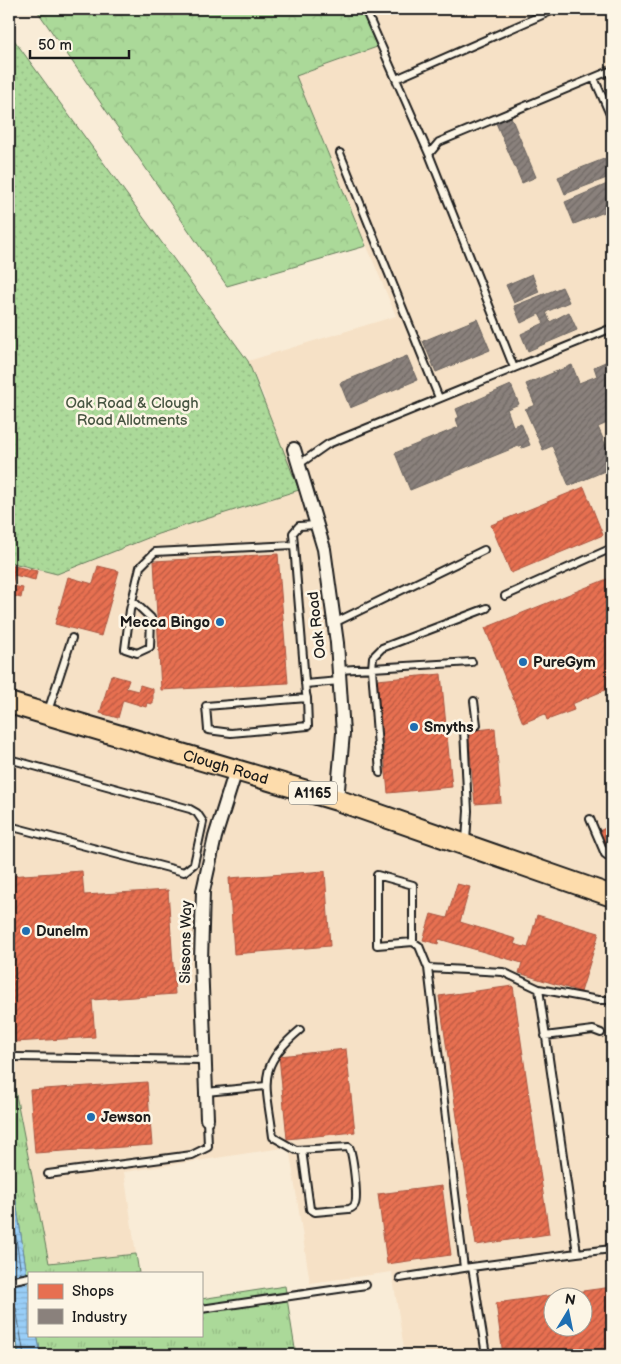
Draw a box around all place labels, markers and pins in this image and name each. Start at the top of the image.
place label: Mecca Bingo [120,613,210,632]
marker: Mecca Bingo [214,616,226,628]
place label: PureGym [533,653,596,672]
marker: PureGym [517,656,529,668]
place label: Smyths [424,718,474,737]
marker: Smyths [408,721,420,733]
place label: Dunelm [36,922,89,941]
marker: Dunelm [20,925,32,937]
place label: Jewson [101,1108,151,1127]
marker: Jewson [85,1111,97,1123]

